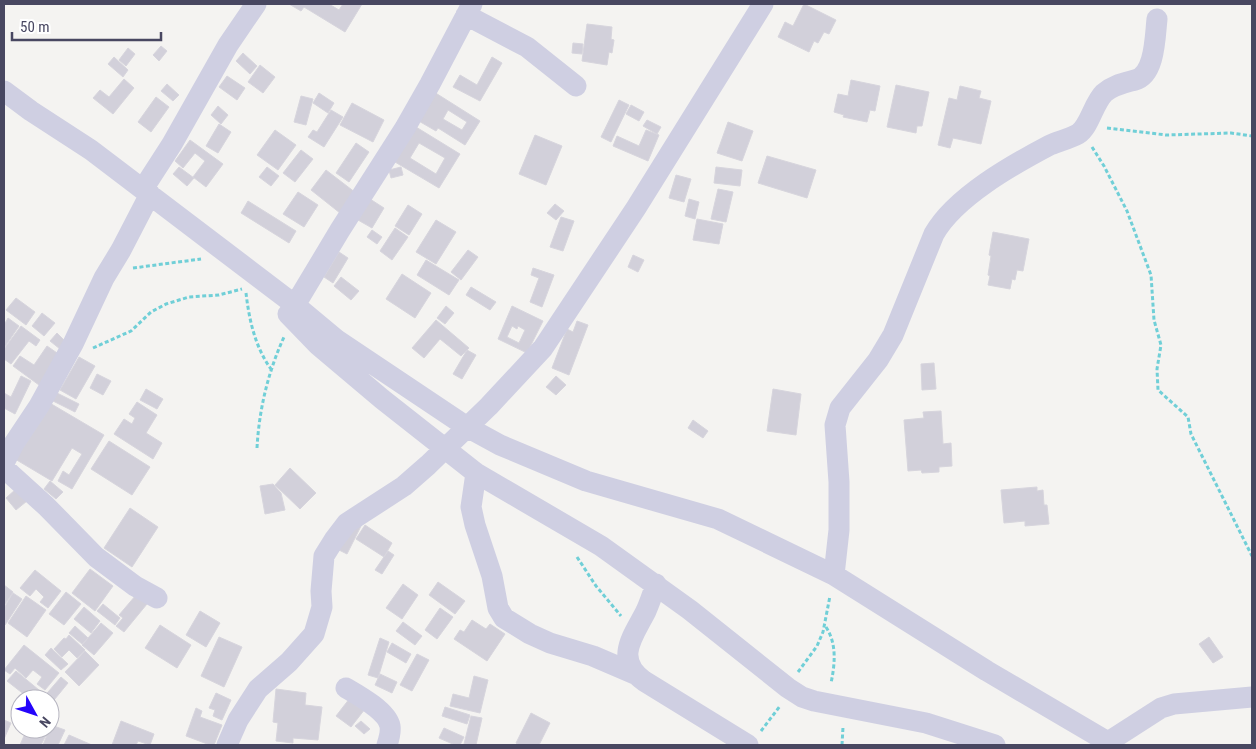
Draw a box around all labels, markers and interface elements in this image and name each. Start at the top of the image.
scale bar [12,10,161,42]
text: 50 m [20,18,50,36]
north arrow [10,689,60,739]
text: N [36,714,54,731]

